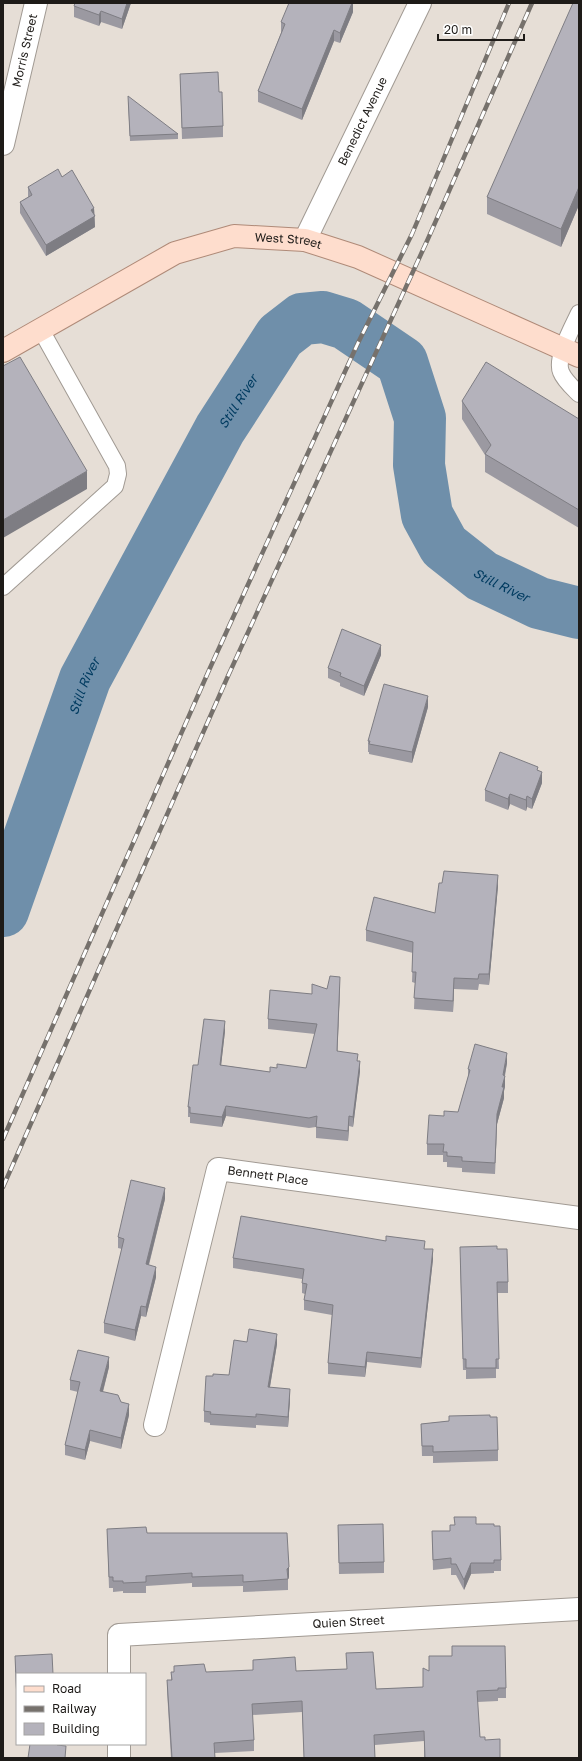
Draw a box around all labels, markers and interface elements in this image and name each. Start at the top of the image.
street label: Morris Street [9,12,40,89]
scale bar [438,16,524,42]
text: 20 m [444,22,472,37]
street label: Benedict Avenue [334,74,390,168]
street label: West Street [254,229,324,252]
water label: Still River [215,370,262,431]
water label: Still River [470,564,534,606]
water label: Still River [65,653,104,717]
street label: Bennett Place [227,1162,309,1188]
street label: Quien Street [312,1612,385,1631]
legend [16,1673,146,1745]
text: Road [52,1681,81,1696]
text: Railway [52,1701,97,1716]
text: Building [52,1721,100,1736]

